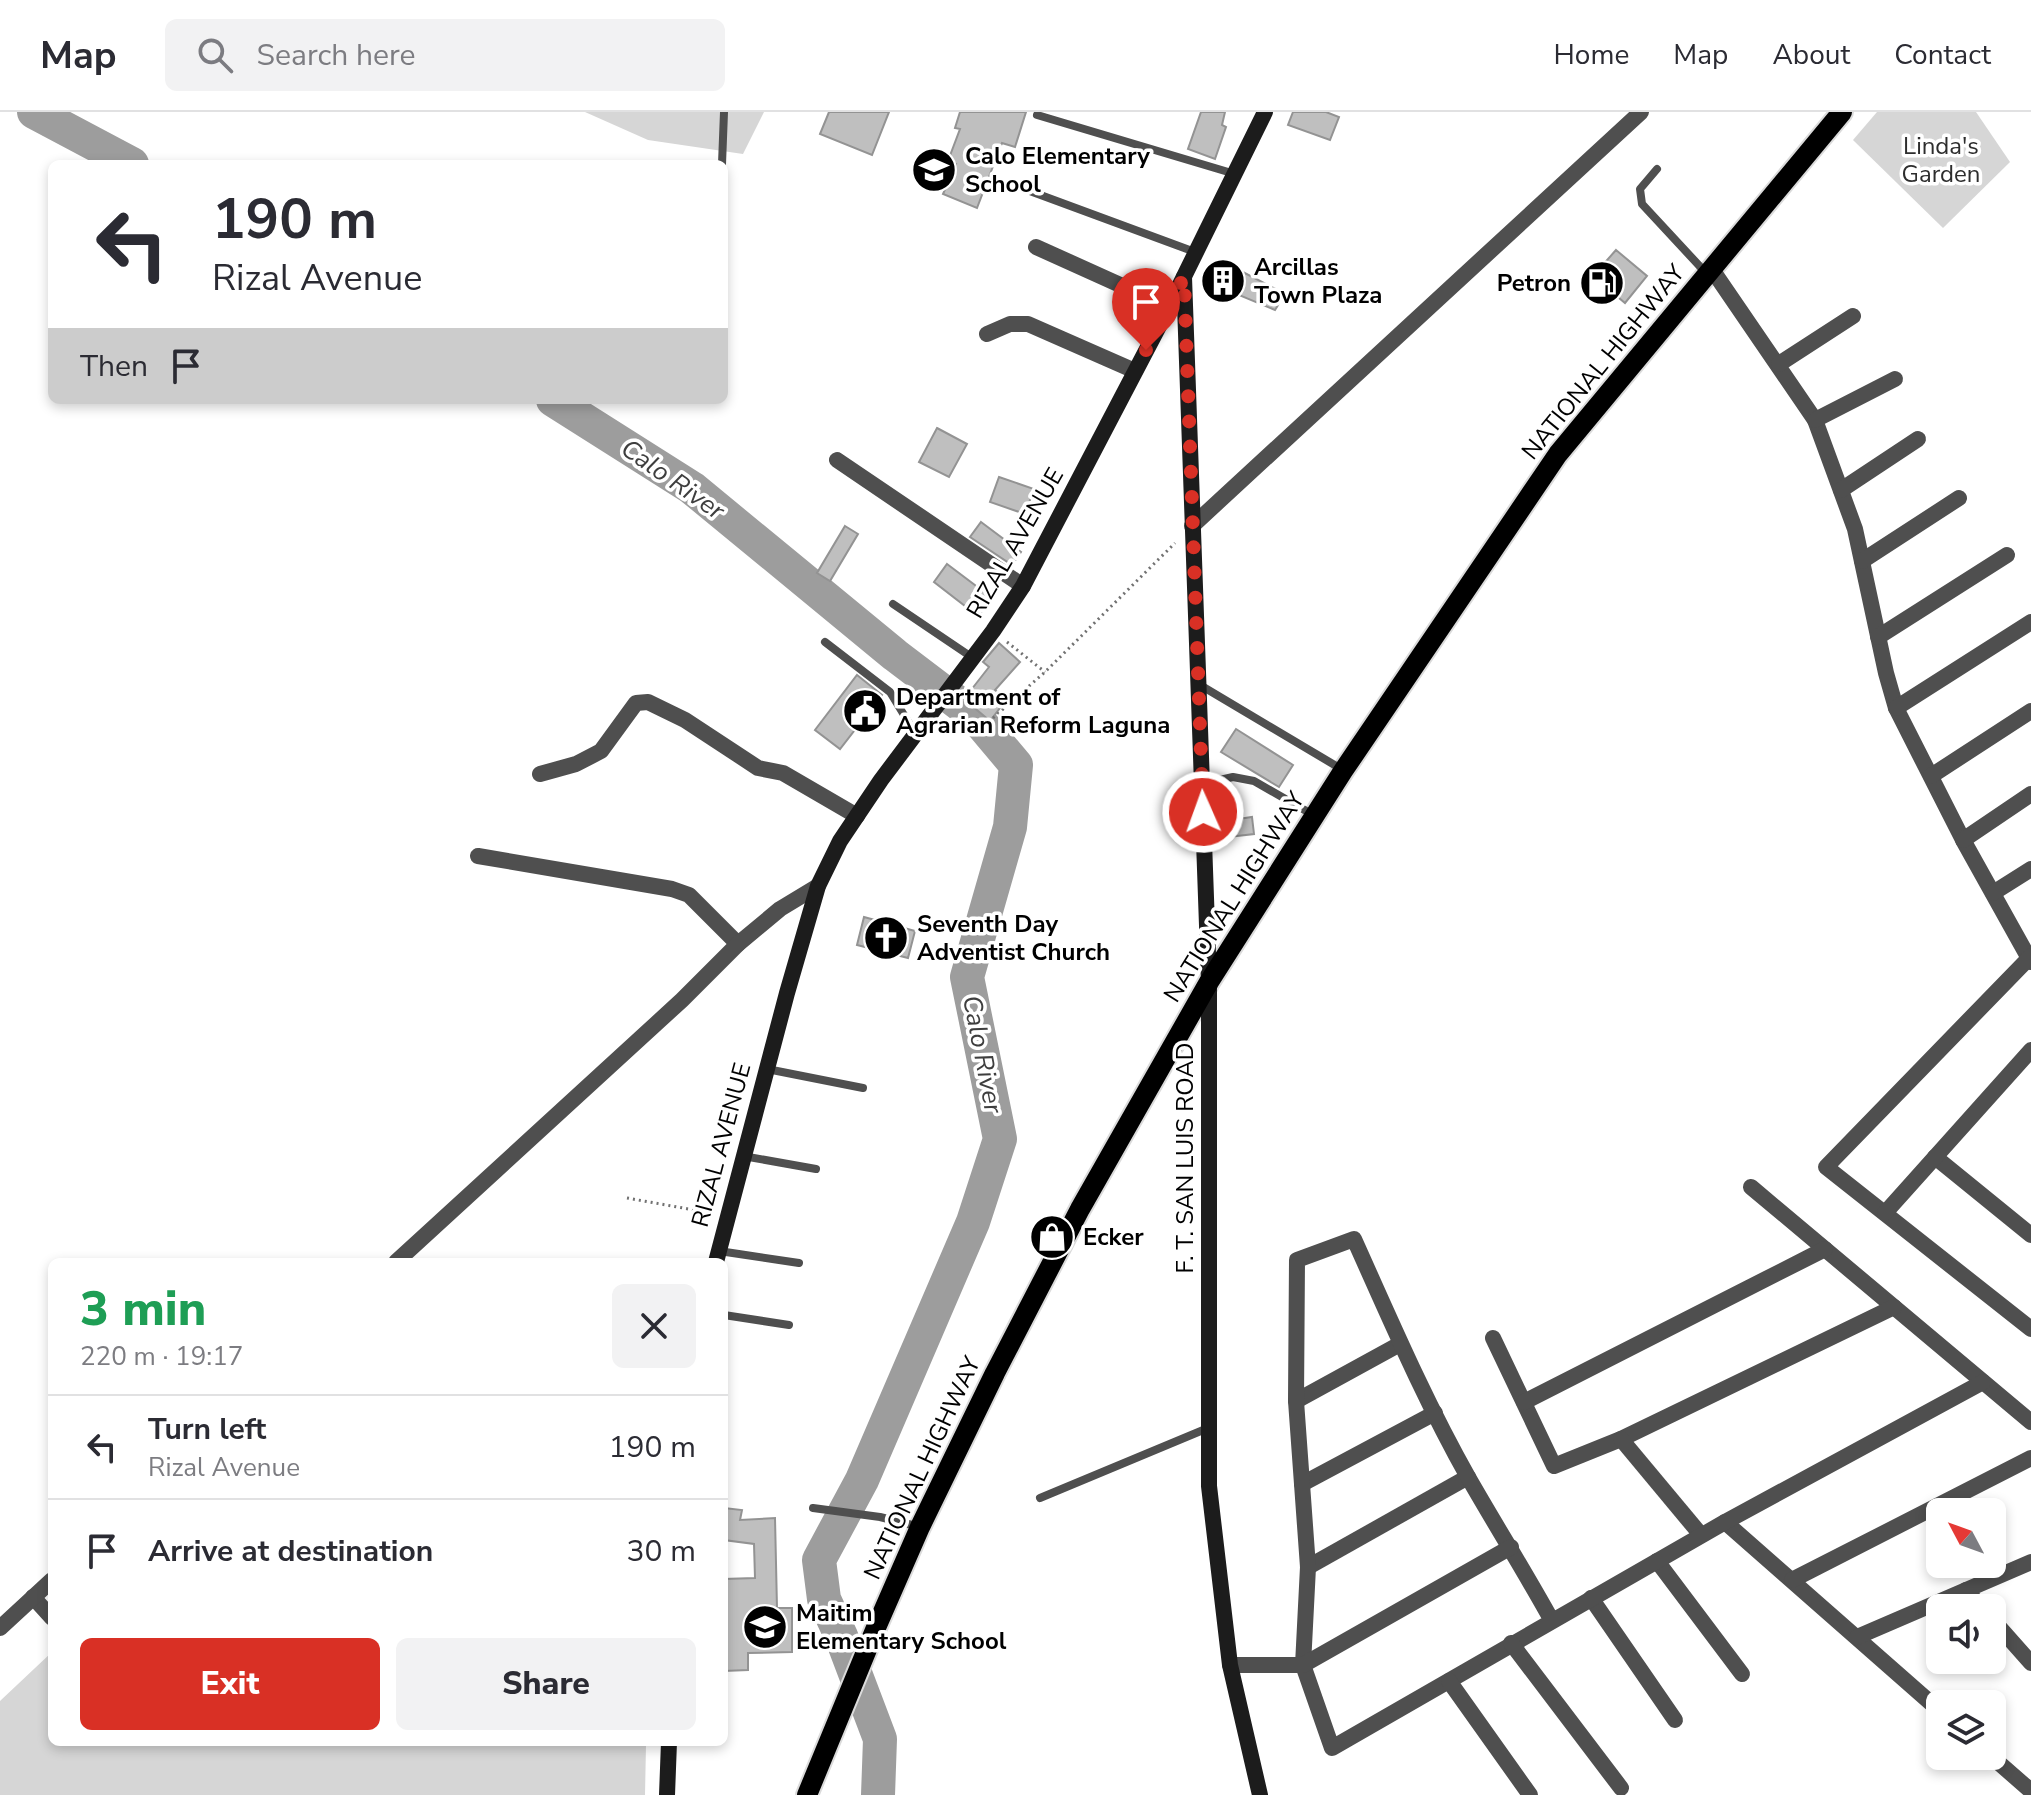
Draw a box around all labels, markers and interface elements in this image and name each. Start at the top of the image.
search box [165,19,725,91]
text: Map [40,30,117,81]
icon: search [193,33,237,77]
text: Search here [257,35,416,76]
text: Home [1554,36,1629,74]
text: Map [1673,36,1728,74]
text: About [1772,36,1850,74]
text: Contact [1894,36,1991,74]
park label: Linda's Garden [1902,130,1980,190]
place label: Calo Elementary School [965,140,1150,200]
school or university icon: Calo Elementary School [910,146,958,194]
text: 190 m [212,181,377,258]
icon: left [80,192,184,296]
place label: Arcillas Town Plaza [1254,251,1382,311]
text: Rizal Avenue [212,254,422,303]
building icon: Arcillas Town Plaza [1199,257,1247,305]
street label: NATIONAL HIGHWAY [1514,257,1692,466]
fuel station icon: Petron [1578,259,1626,307]
place label: Petron [1497,267,1571,299]
pin [1112,268,1180,350]
icon: arrive [1124,280,1168,324]
icon: arrive [164,344,208,388]
text: Then [80,346,148,387]
water label: Calo River [614,431,732,528]
street label: RIZAL AVENUE [959,462,1071,624]
place label: Department of Agrarian Reform Laguna [896,681,1170,741]
public building icon: Department of Agrarian Reform Laguna [841,687,889,735]
position arrow [1161,770,1245,854]
street label: NATIONAL HIGHWAY [1156,785,1312,1008]
place label: Seventh Day Adventist Church [917,908,1110,968]
church icon: Seventh Day Adventist Church [862,914,910,962]
water label: Calo River [954,992,1011,1117]
street label: F. T. SAN LUIS ROAD [1169,1042,1201,1274]
street label: RIZAL AVENUE [684,1059,758,1231]
shop icon: Ecker [1028,1213,1076,1261]
place label: Ecker [1083,1221,1144,1253]
text: 3 min [80,1276,206,1342]
button: close [612,1284,696,1368]
text: 220 m · 19:17 [80,1339,243,1374]
street label: NATIONAL HIGHWAY [856,1351,988,1585]
text: Turn left [148,1409,266,1450]
icon: left [80,1425,124,1469]
text: 190 m [609,1427,696,1468]
text: Rizal Avenue [148,1450,300,1485]
north arrow [1926,1498,2006,1578]
map controls [1926,1498,2006,1770]
icon: arrive [80,1529,124,1573]
text: Arrive at destination [148,1531,433,1572]
text: 30 m [627,1531,696,1572]
button: sound [1926,1594,2006,1674]
place label: Maitim Elementary School [796,1597,1007,1657]
school or university icon: Maitim Elementary School [741,1603,789,1651]
button: Exit [80,1638,380,1730]
button: Share [396,1638,696,1730]
button: layers [1926,1690,2006,1770]

